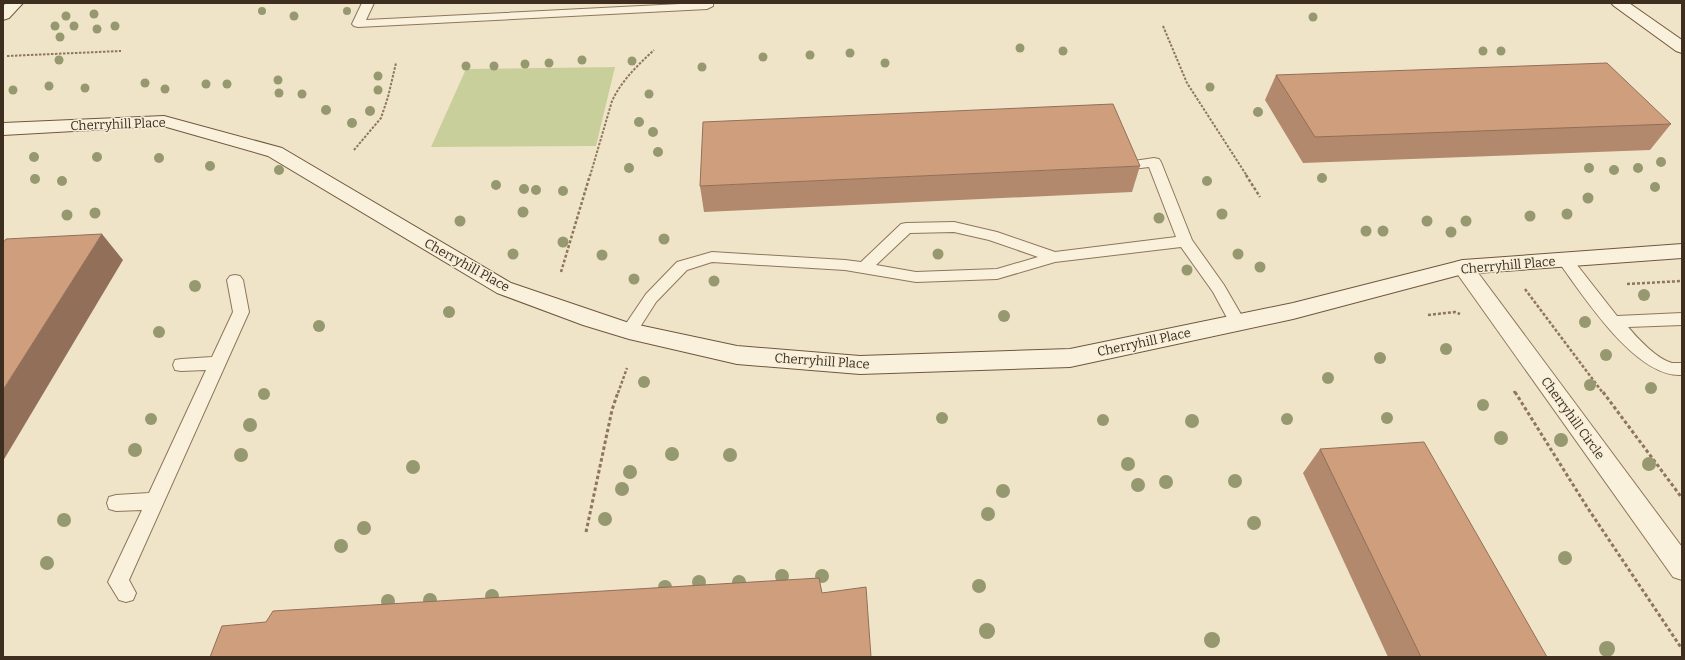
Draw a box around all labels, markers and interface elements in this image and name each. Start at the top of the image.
street label: Cherryhill Place [70,115,166,133]
street label: Cherryhill Place [422,235,512,295]
street label: Cherryhill Place [1460,253,1556,277]
street label: Cherryhill Place [1096,325,1192,359]
street label: Cherryhill Place [774,350,870,372]
street label: Cherryhill Circle [1538,374,1608,462]

